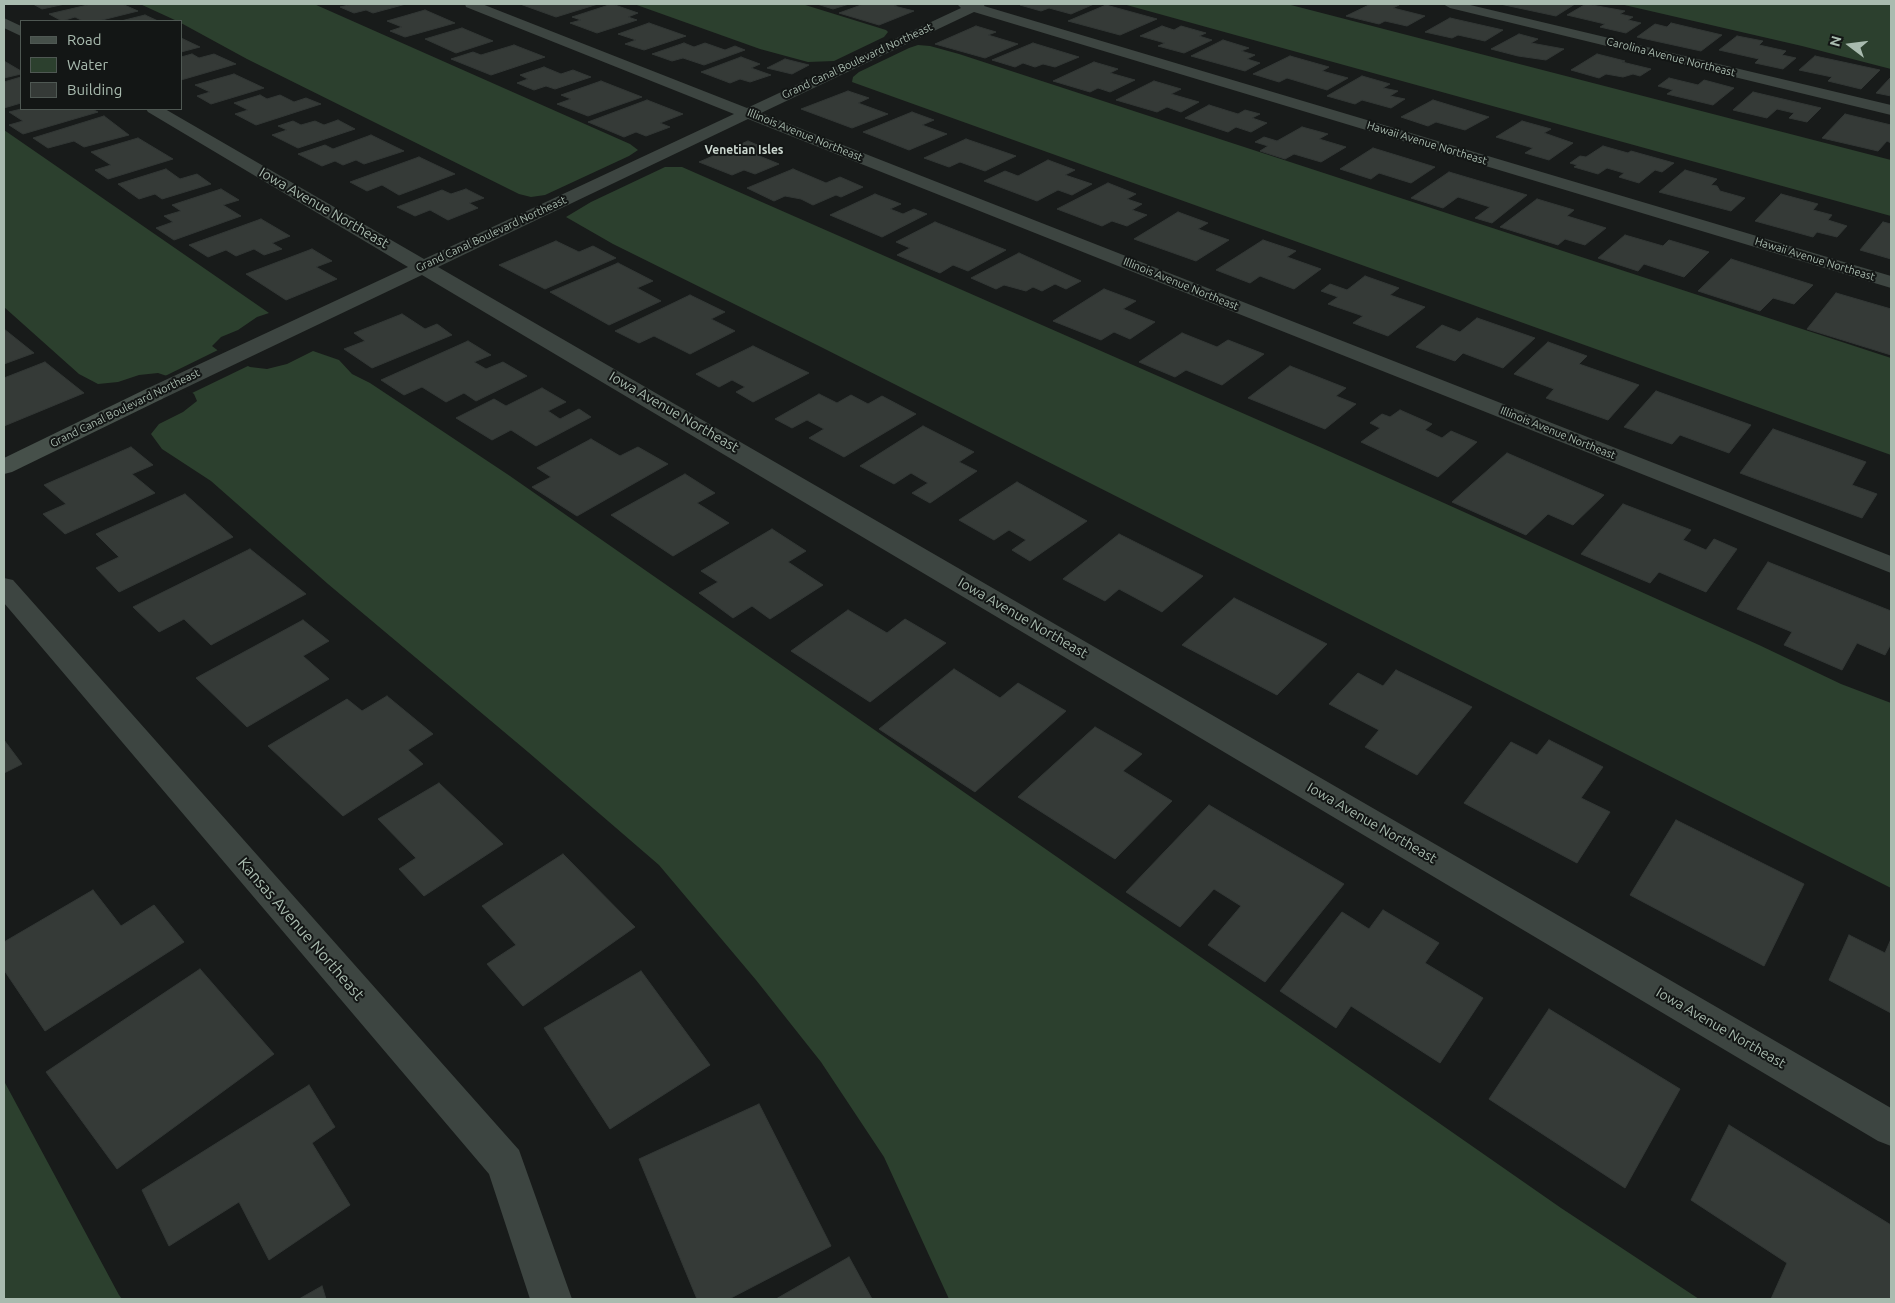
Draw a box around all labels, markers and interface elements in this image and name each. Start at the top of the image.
legend [20,20,182,110]
street label: Grand Canal Boulevard Northeast [780,20,934,102]
north arrow [1825,20,1875,70]
text: Road [67,31,102,48]
text: N [1826,34,1845,48]
street label: Carolina Avenue Northeast [1605,35,1737,79]
text: Water [67,56,108,73]
text: Building [67,81,122,98]
street label: Illinois Avenue Northeast [745,106,865,164]
street label: Hawaii Avenue Northeast [1365,118,1489,168]
district label: Venetian Isles [704,143,784,157]
street label: Iowa Avenue Northeast [256,164,392,252]
street label: Grand Canal Boulevard Northeast [414,193,568,275]
street label: Hawaii Avenue Northeast [1753,234,1877,284]
street label: Illinois Avenue Northeast [1121,255,1241,313]
street label: Grand Canal Boulevard Northeast [48,366,202,450]
street label: Iowa Avenue Northeast [606,368,742,456]
street label: Illinois Avenue Northeast [1498,404,1618,462]
street label: Iowa Avenue Northeast [955,574,1091,662]
street label: Iowa Avenue Northeast [1304,779,1440,867]
street label: Kansas Avenue Northeast [234,854,368,1004]
street label: Iowa Avenue Northeast [1653,984,1789,1072]

